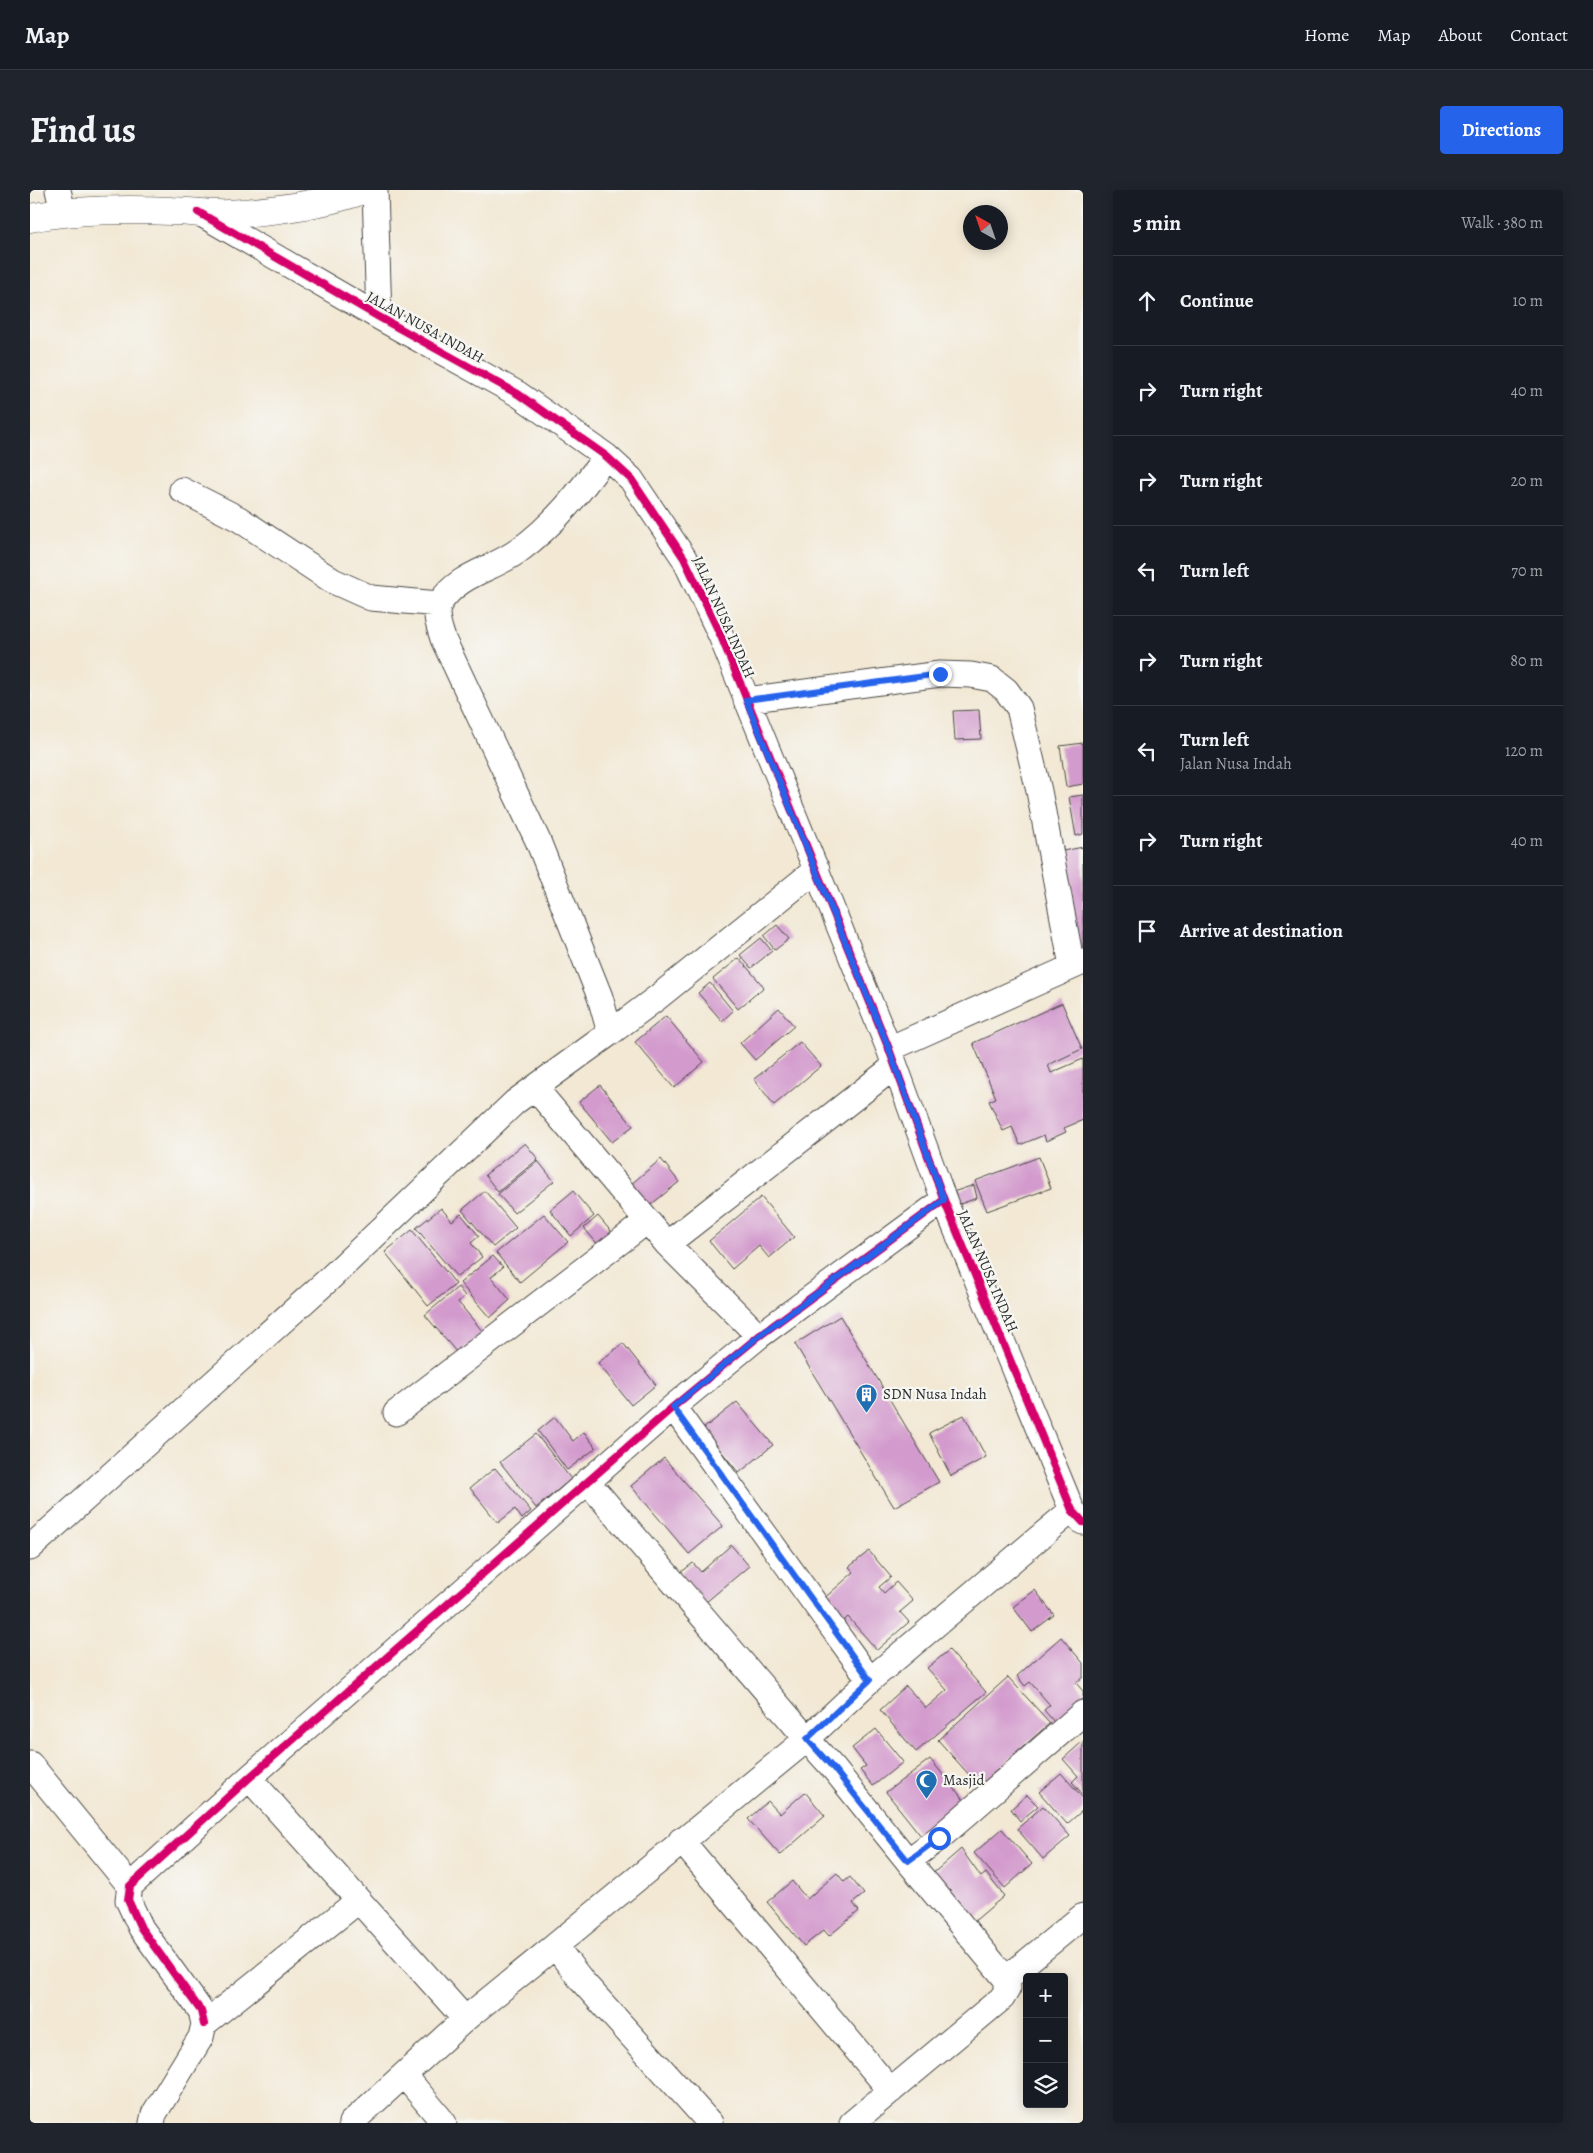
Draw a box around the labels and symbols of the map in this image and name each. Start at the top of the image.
north arrow [963,205,1008,250]
street label: JALAN NUSA INDAH [363,286,487,368]
street label: JALAN NUSA INDAH [688,553,760,681]
route end [929,663,952,686]
street label: JALAN NUSA INDAH [953,1207,1023,1335]
building icon: SDN Nusa Indah [855,1382,879,1413]
place label: SDN Nusa Indah [883,1384,987,1404]
mosque icon: Masjid [915,1768,939,1799]
place label: Masjid [943,1770,986,1790]
route start [928,1827,951,1850]

